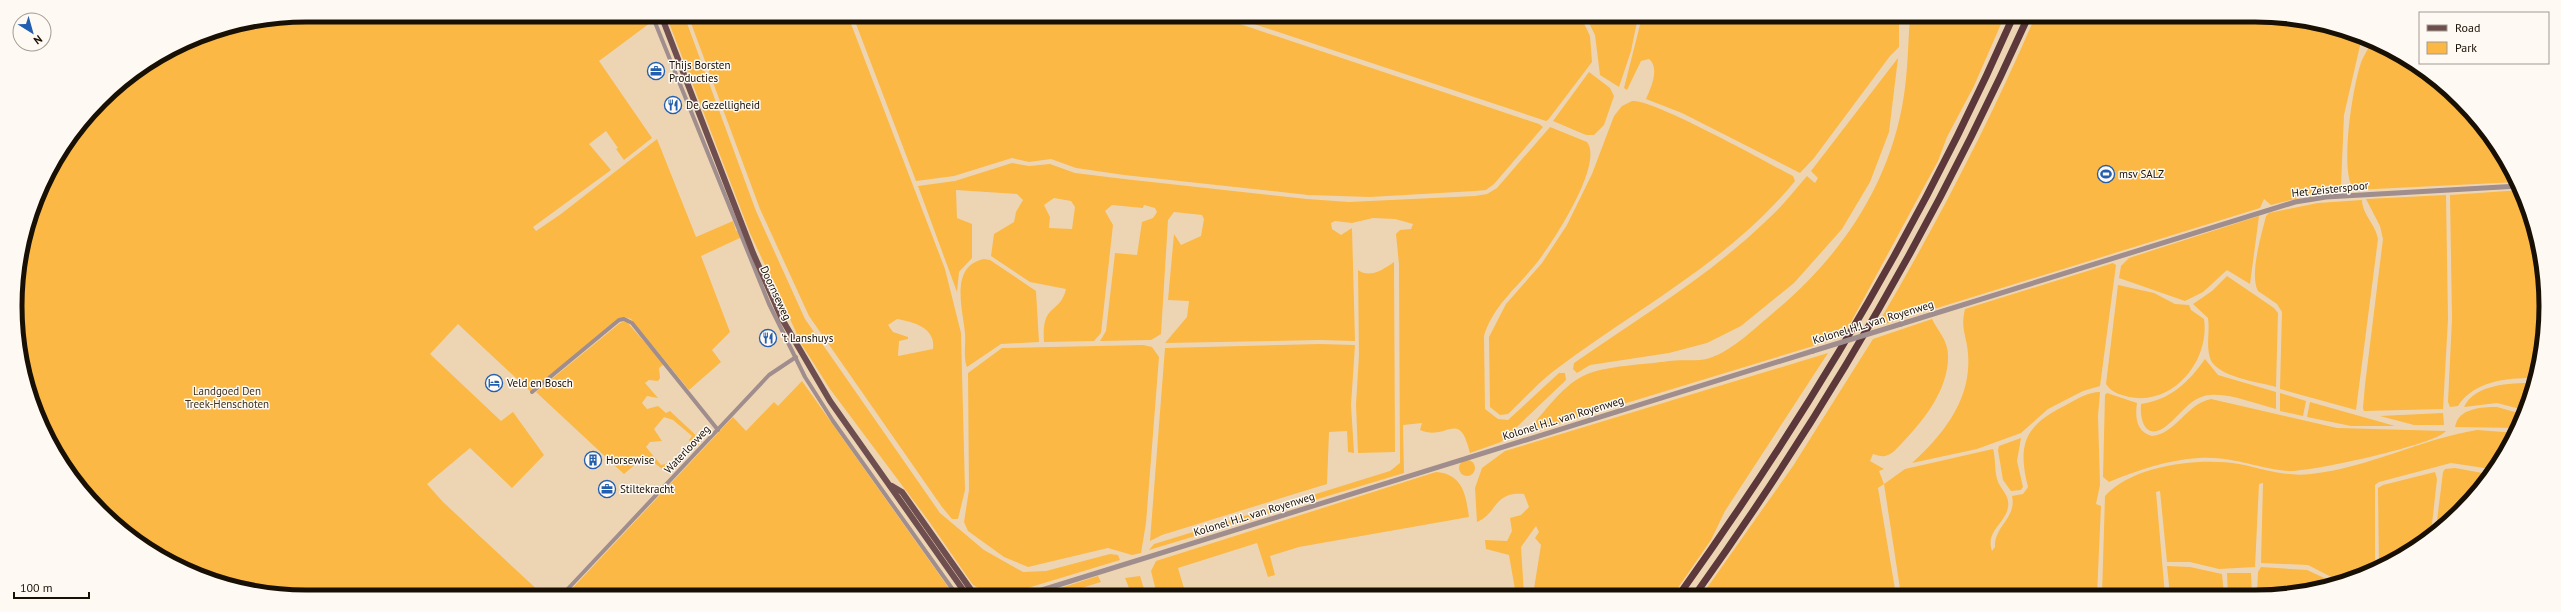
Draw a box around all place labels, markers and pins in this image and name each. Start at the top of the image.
place label: Thijs Borsten Producties [669,58,730,85]
office icon: Thijs Borsten Producties [646,61,666,81]
restaurant icon: De Gezelligheid [663,95,683,115]
place label: De Gezelligheid [686,98,760,112]
sports icon: msv SALZ [2096,164,2116,184]
place label: msv SALZ [2119,167,2164,181]
restaurant icon: 't Lanshuys [758,328,778,348]
place label: 't Lanshuys [781,331,834,345]
hotel icon: Veld en Bosch [484,373,504,393]
place label: Veld en Bosch [506,376,573,390]
building icon: Horsewise [583,450,603,470]
place label: Horsewise [606,453,655,467]
office icon: Stiltekracht [597,479,617,499]
place label: Stiltekracht [620,482,674,496]

